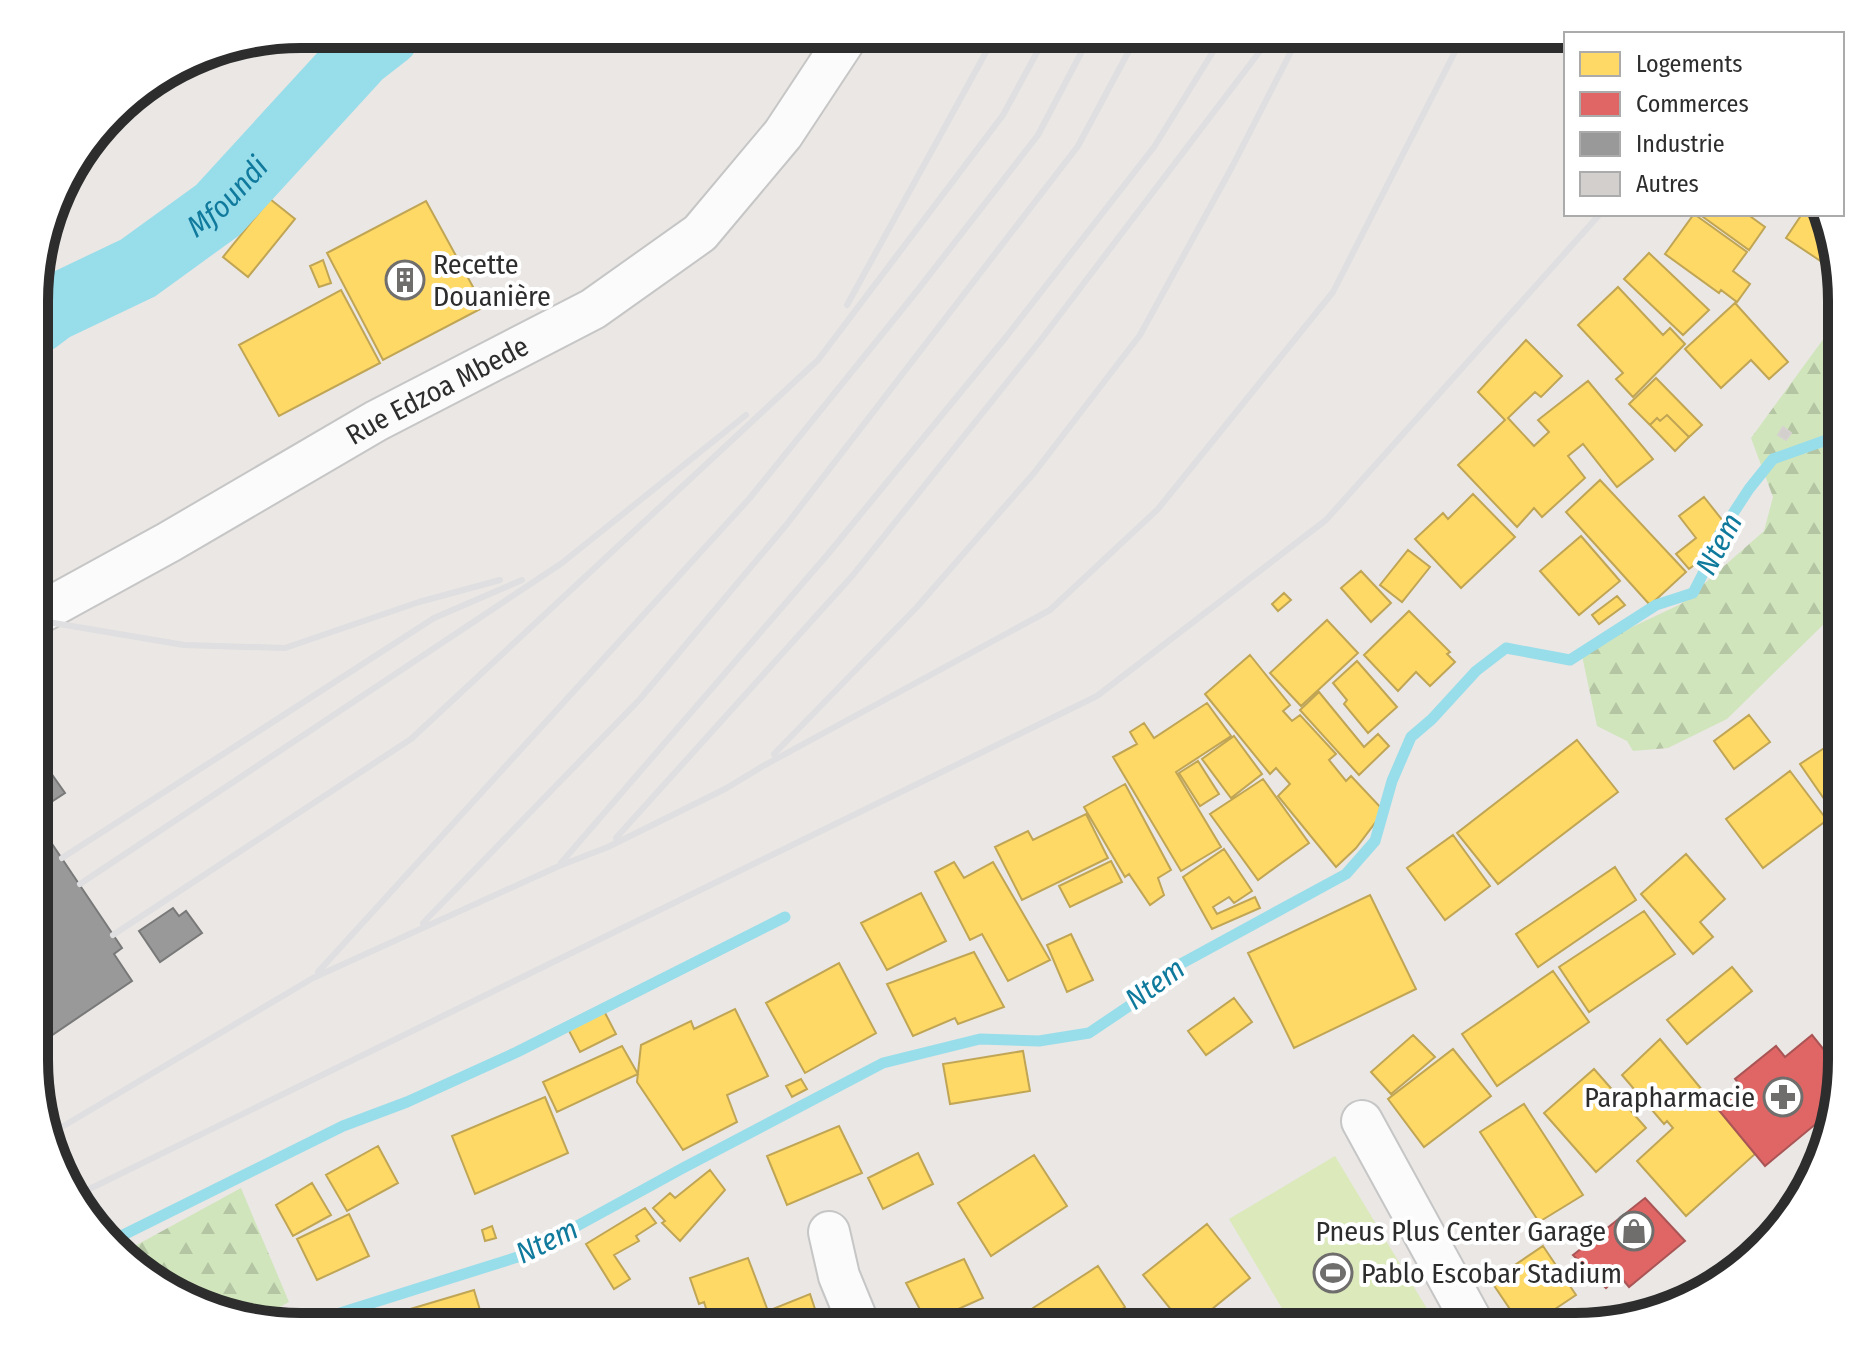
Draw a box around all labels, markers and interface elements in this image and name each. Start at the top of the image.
legend [1564,32,1844,216]
text: Logements [1636,50,1743,78]
text: Commerces [1636,90,1749,118]
text: Industrie [1636,130,1725,158]
water label: Mfoundi [180,149,276,245]
text: Autres [1636,170,1699,198]
place label: Recette Douanière [433,248,551,313]
building icon: Recette Douanière [384,259,426,301]
street label: Rue Edzoa Mbede [340,329,534,451]
water label: Ntem [1688,507,1750,581]
water label: Ntem [1118,950,1192,1018]
pharmacy icon: Parapharmacie [1762,1076,1804,1118]
place label: Parapharmacie [1584,1081,1755,1114]
shop icon: Pneus Plus Center Garage [1613,1210,1655,1252]
water label: Ntem [510,1211,584,1271]
place label: Pneus Plus Center Garage [1315,1215,1606,1248]
sports icon: Pablo Escobar Stadium [1312,1252,1354,1294]
place label: Pablo Escobar Stadium [1361,1257,1622,1290]

